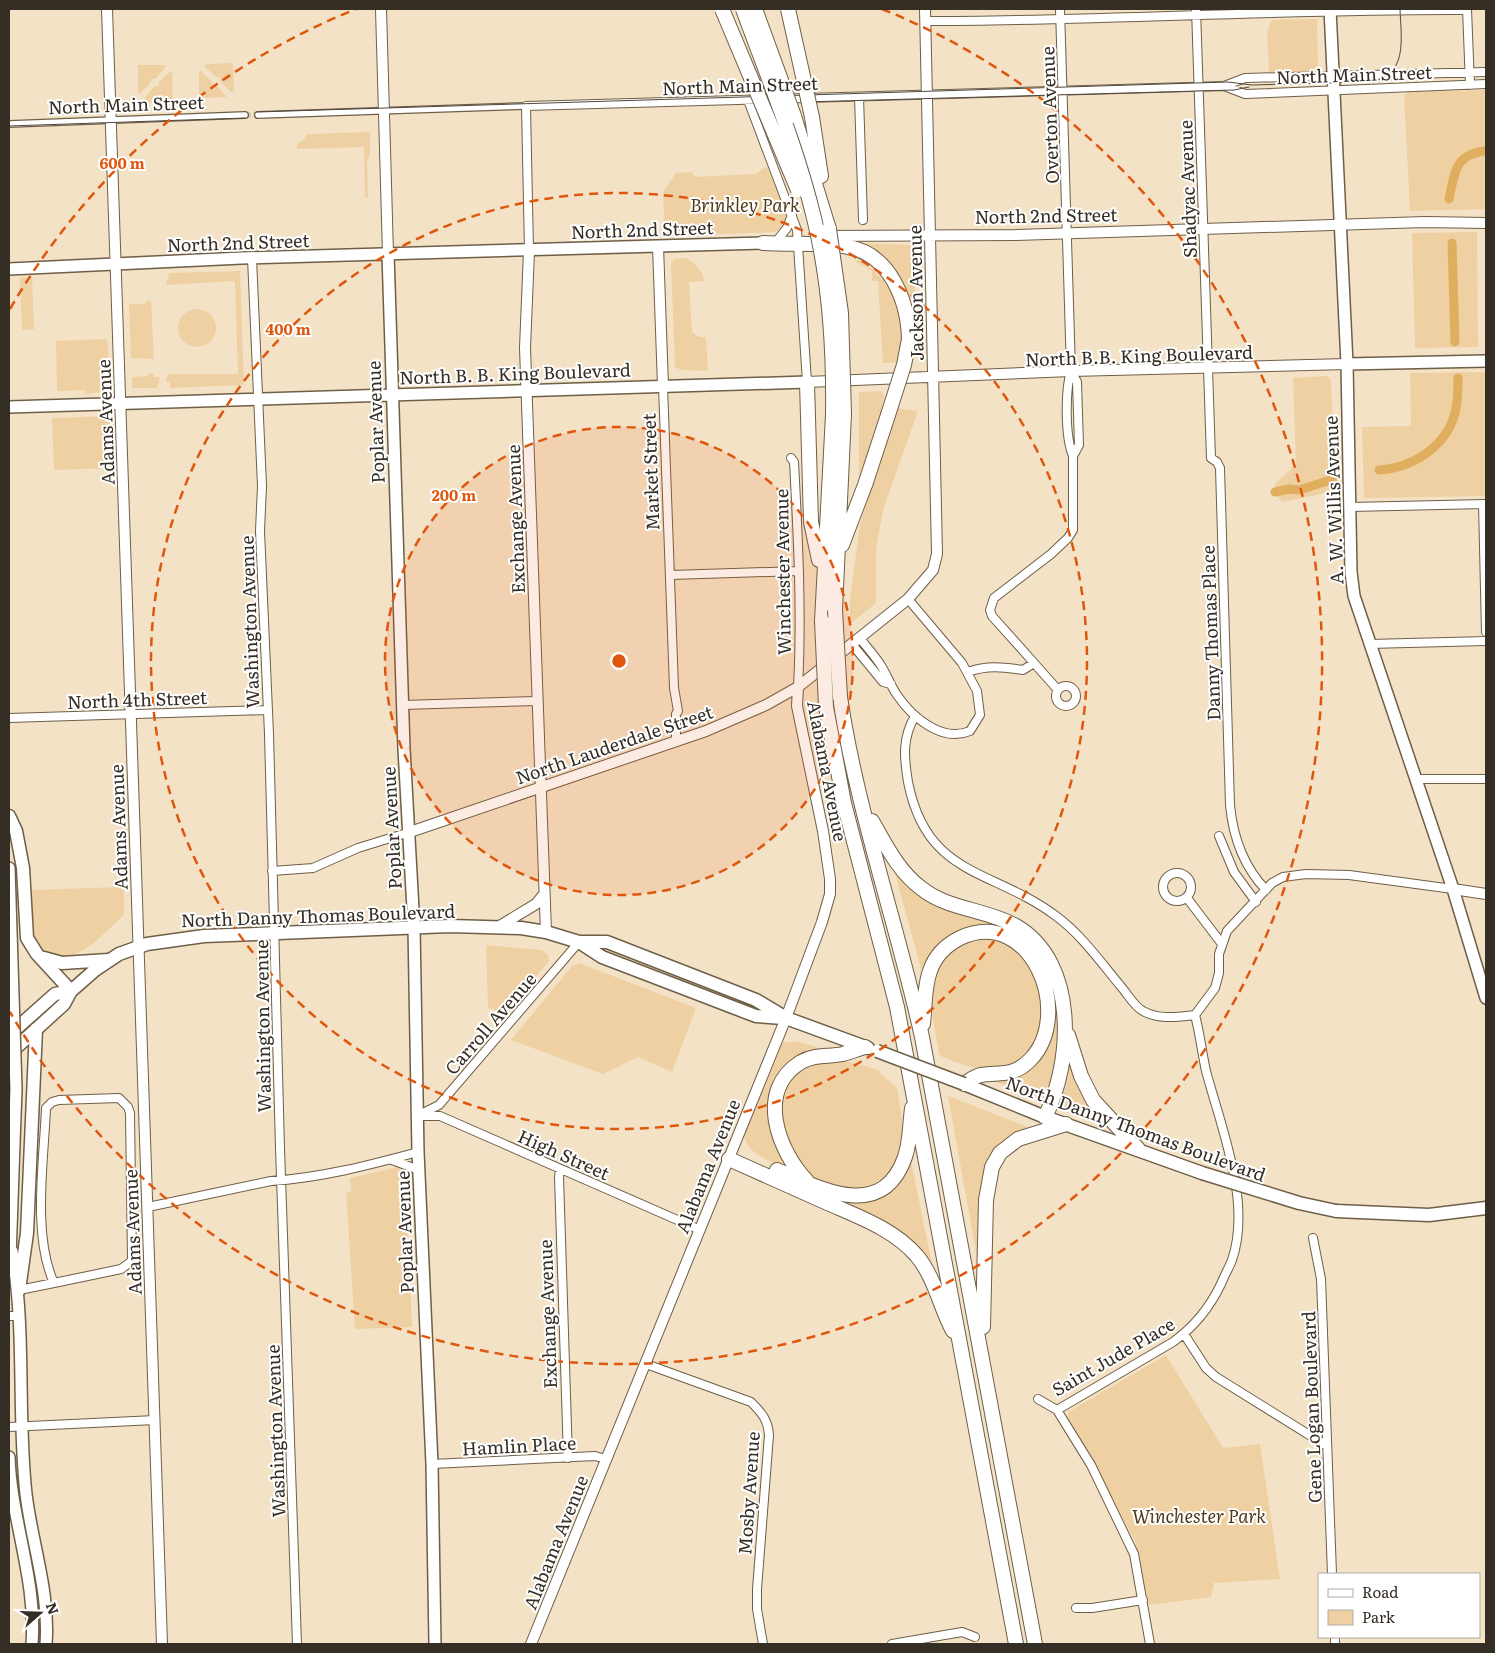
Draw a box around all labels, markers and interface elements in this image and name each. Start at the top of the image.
street label: Overton Avenue [1033,46,1065,184]
street label: North Main Street [1275,58,1433,90]
street label: North Main Street [661,69,819,101]
street label: North Main Street [47,88,205,120]
street label: Shadyac Avenue [1171,119,1203,259]
text: 600 m [99,151,145,174]
park label: Brinkley Park [690,191,800,218]
street label: North 2nd Street [974,200,1118,230]
street label: North 2nd Street [570,213,715,245]
street label: Jackson Avenue [900,225,930,361]
street label: North 2nd Street [166,226,311,258]
text: 400 m [265,317,311,340]
street label: North B.B. King Boulevard [1024,338,1254,372]
street label: North B. B. King Boulevard [399,355,631,391]
street label: Adams Avenue [89,359,121,485]
street label: Poplar Avenue [359,360,391,484]
street label: Market Street [634,412,666,531]
street label: A. W. Willis Avenue [1317,415,1349,585]
street label: Exchange Avenue [499,444,531,594]
text: 200 m [432,483,476,506]
street label: Winchester Avenue [767,489,797,655]
street label: Washington Avenue [232,535,266,709]
street label: Danny Thomas Place [1193,545,1227,721]
centre of rings [610,652,628,670]
street label: North 4th Street [67,683,208,715]
street label: North Lauderdale Street [512,697,717,791]
street label: Alabama Avenue [801,698,855,844]
street label: Adams Avenue [102,764,134,890]
street label: Poplar Avenue [374,766,408,890]
street label: North Danny Thomas Boulevard [180,897,456,933]
street label: Washington Avenue [247,939,277,1113]
street label: Carroll Avenue [438,966,542,1080]
street label: North Danny Thomas Boulevard [1002,1068,1270,1188]
street label: Alabama Avenue [668,1095,746,1237]
street label: High Street [514,1122,615,1187]
street label: Adams Avenue [116,1169,148,1295]
street label: Poplar Avenue [388,1170,420,1294]
street label: Exchange Avenue [531,1239,563,1389]
street label: Saint Jude Place [1047,1310,1179,1402]
street label: Gene Logan Boulevard [1294,1310,1328,1504]
street label: Washington Avenue [258,1344,292,1518]
street label: Hamlin Place [461,1429,577,1461]
street label: Mosby Avenue [730,1430,766,1556]
street label: Alabama Avenue [516,1471,594,1613]
park label: Winchester Park [1132,1502,1266,1529]
legend [1318,1573,1480,1638]
text: Road [1362,1580,1398,1603]
north arrow [15,1588,65,1638]
text: N [42,1599,65,1617]
text: Park [1362,1605,1396,1628]

